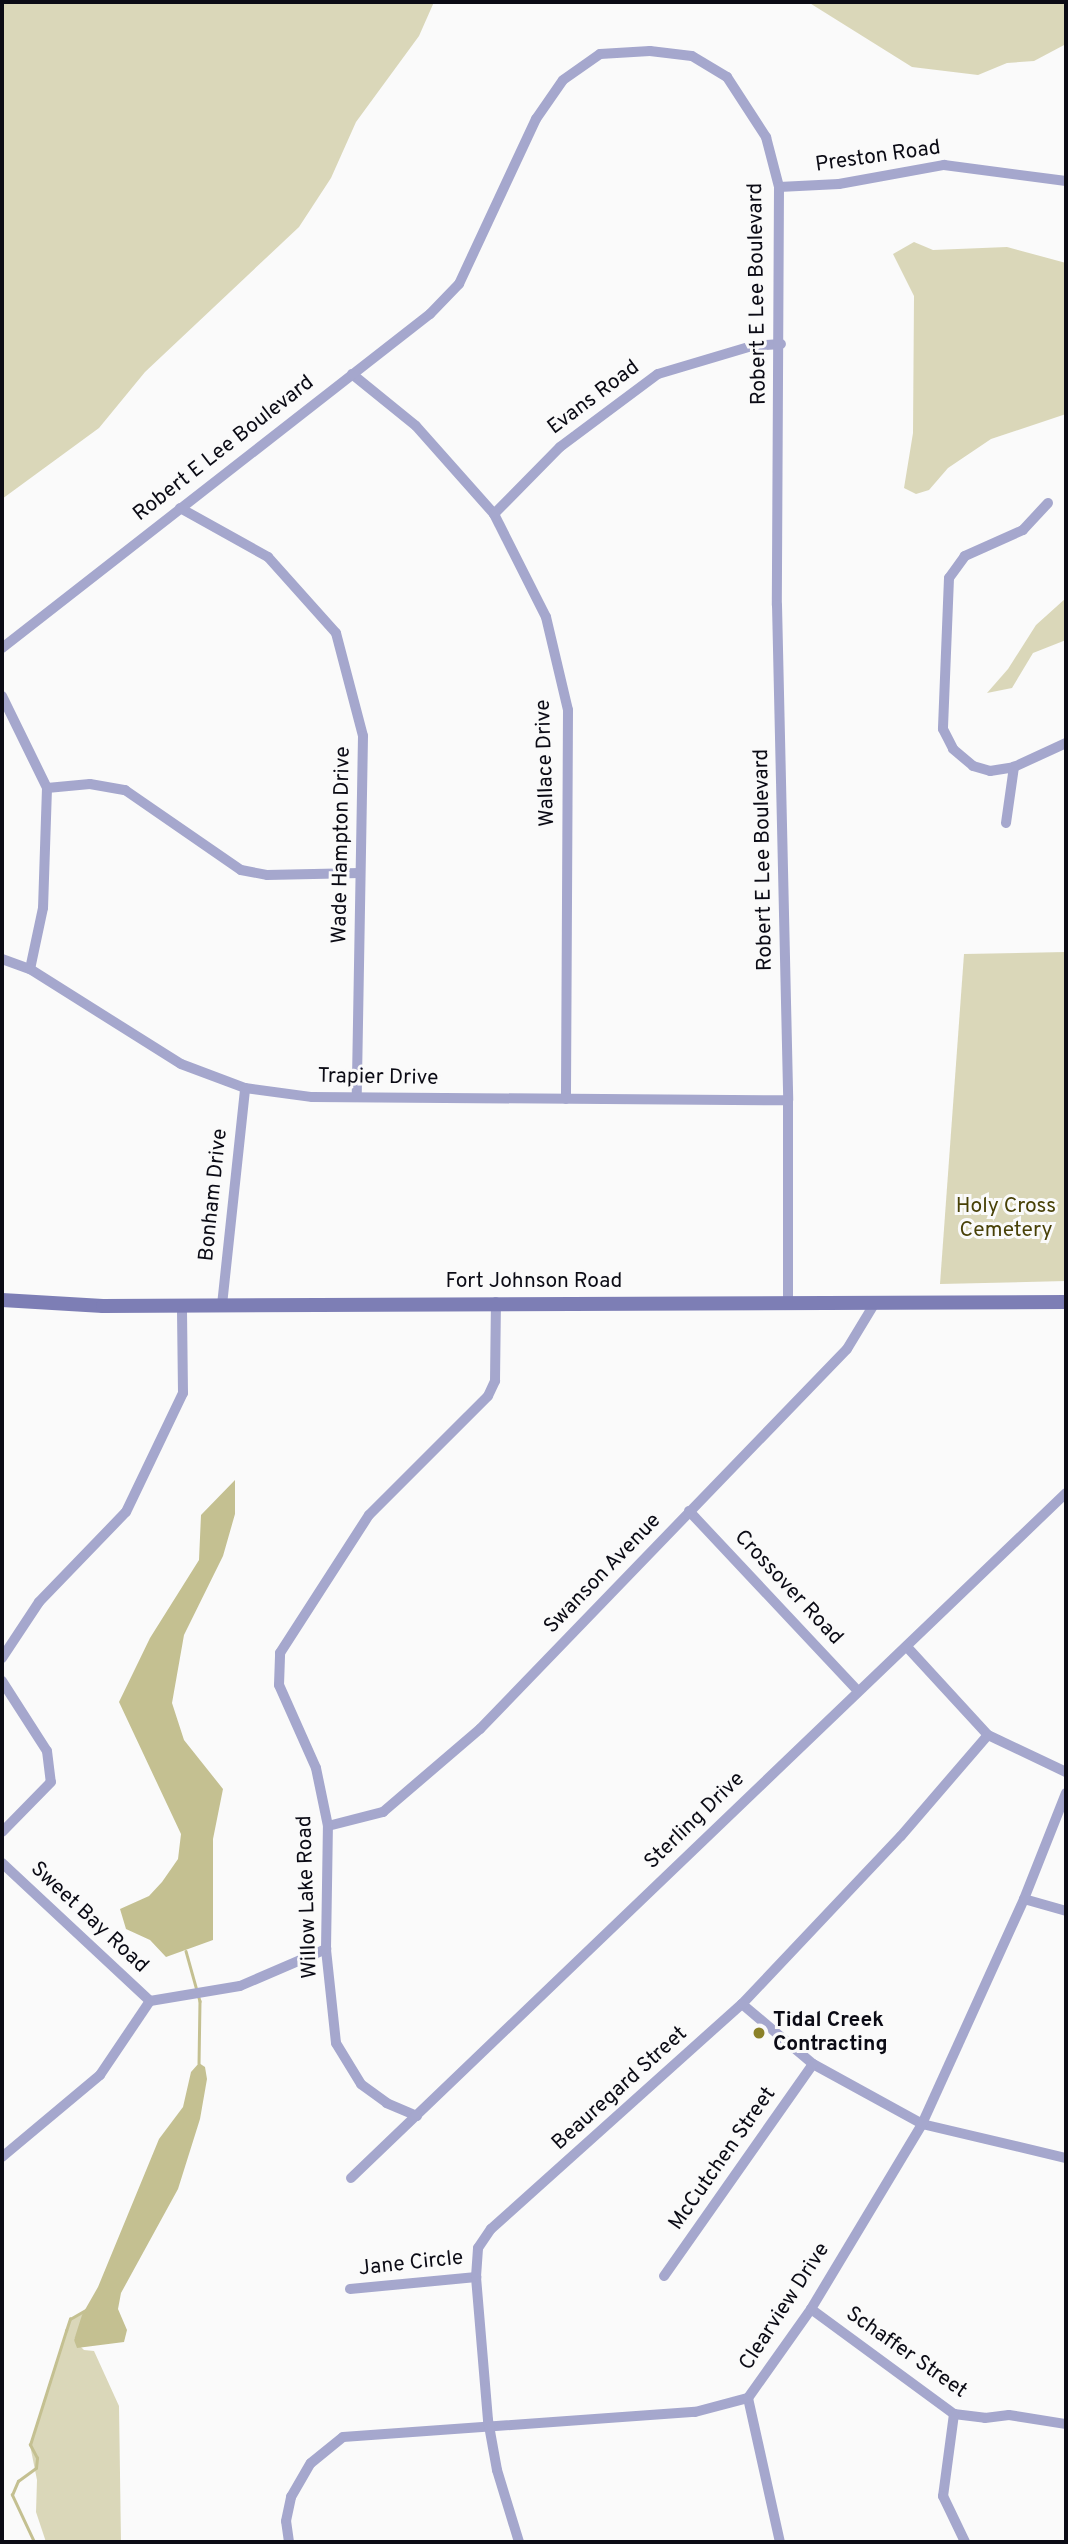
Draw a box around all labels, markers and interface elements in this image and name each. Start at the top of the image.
street label: Preston Road [814,136,942,178]
street label: Robert E Lee Boulevard [743,183,773,405]
street label: Evans Road [543,355,645,441]
street label: Robert E Lee Boulevard [129,371,319,527]
street label: Wallace Drive [531,699,561,827]
street label: Wade Hampton Drive [328,746,356,944]
street label: Robert E Lee Boulevard [749,749,779,971]
street label: Trapier Drive [317,1064,439,1092]
street label: Bonham Drive [195,1127,233,1263]
park label: Holy Cross Cemetery [956,1194,1056,1244]
street label: Fort Johnson Road [446,1269,622,1295]
street label: Swanson Avenue [539,1508,667,1640]
street label: Crossover Road [728,1525,848,1651]
street label: Sterling Drive [640,1767,750,1875]
street label: Willow Lake Road [293,1815,323,1979]
street label: Sweet Bay Road [25,1857,153,1979]
place label: Tidal Creek Contracting [773,2008,888,2058]
street label: Beauregard Street [547,2022,693,2156]
marker: Tidal Creek Contracting [751,2025,767,2041]
street label: McCutchen Street [664,2083,782,2235]
street label: Clearview Drive [734,2239,836,2375]
street label: Jane Circle [357,2246,465,2282]
street label: Schaffer Street [841,2302,971,2404]

